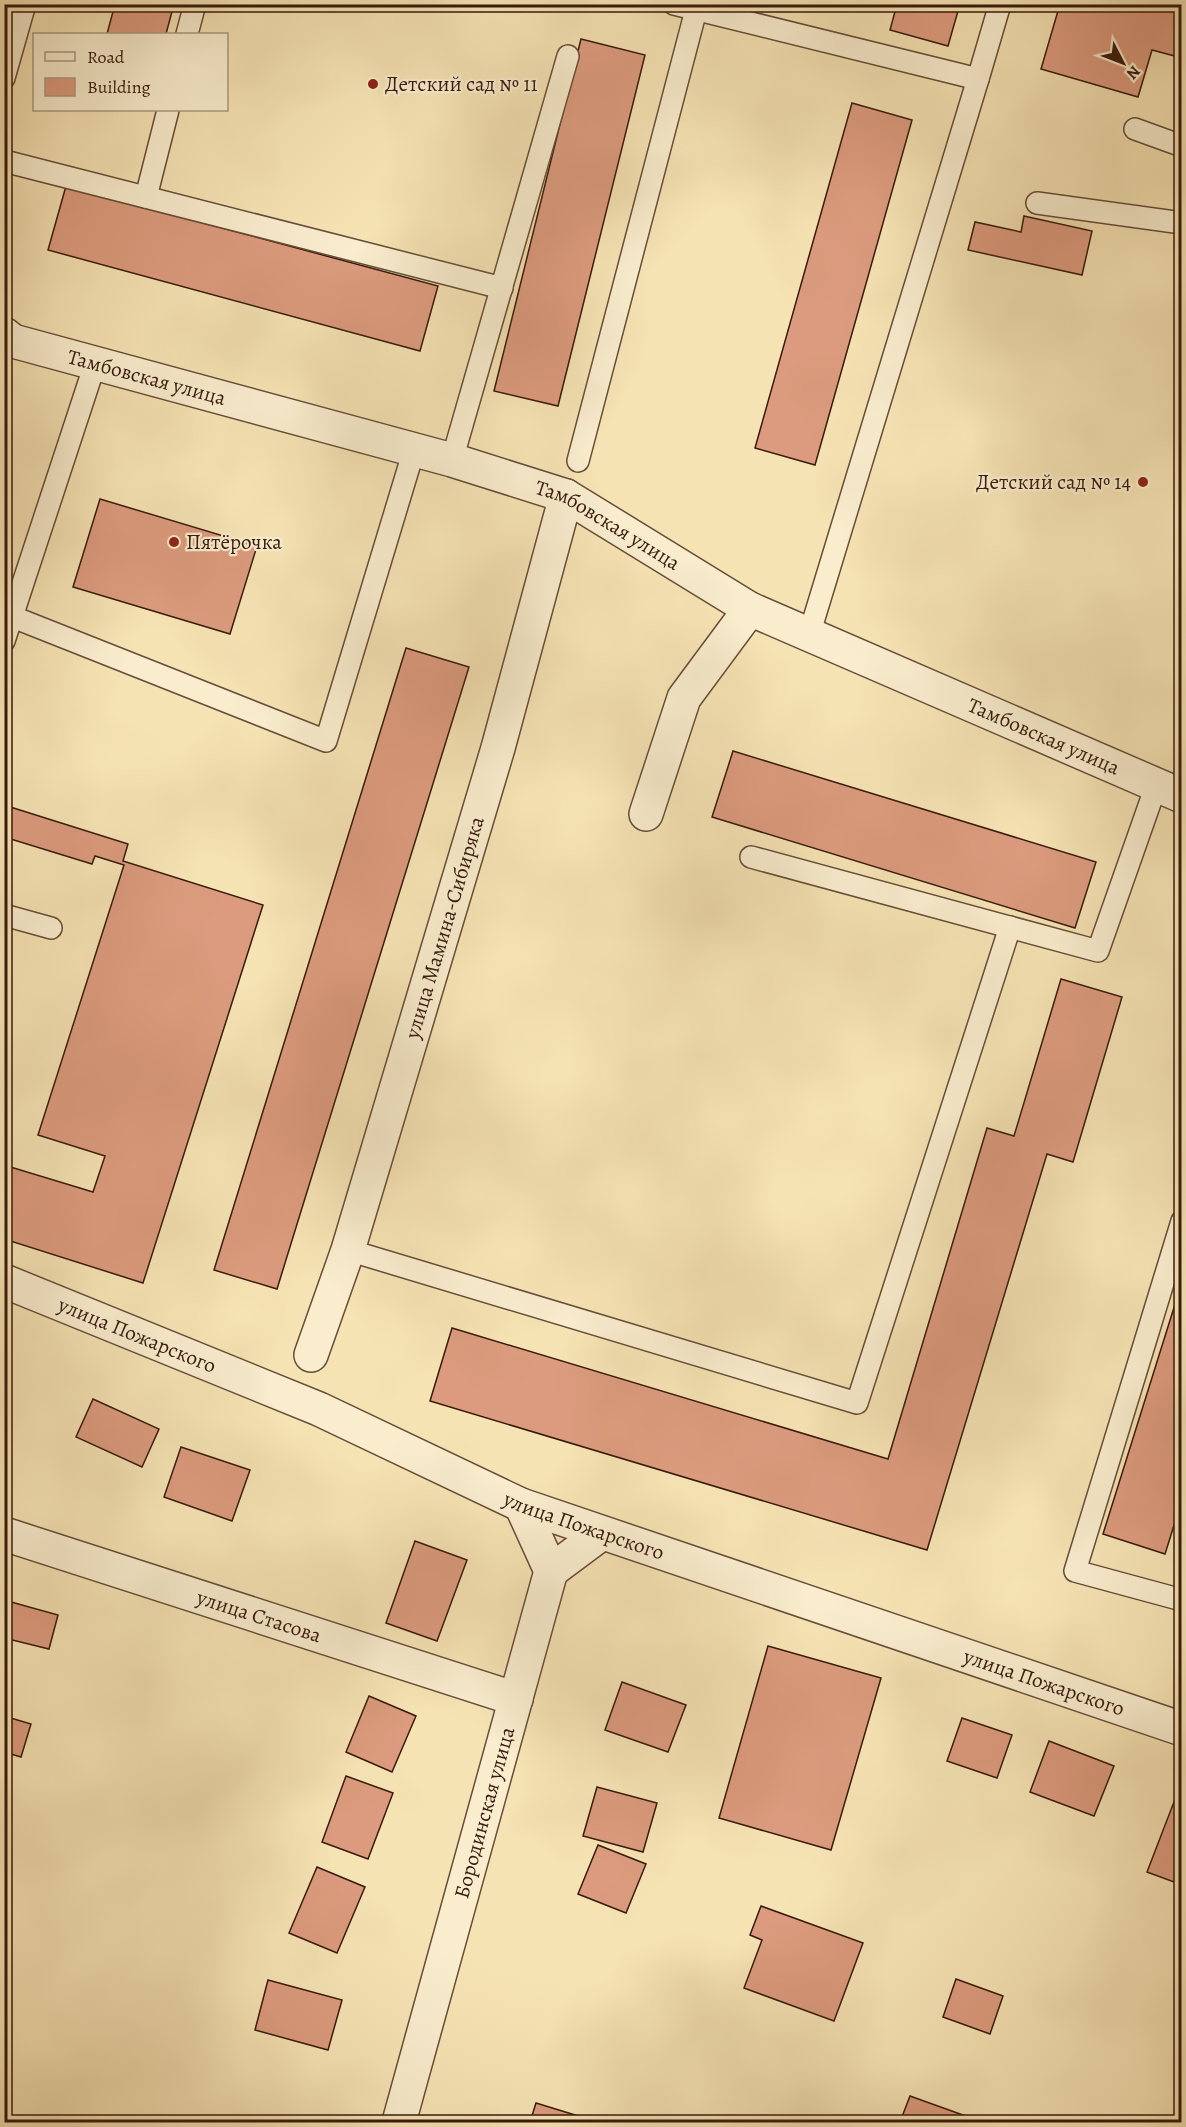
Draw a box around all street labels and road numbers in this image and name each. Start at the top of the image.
street label: Тамбовская улица [64,342,229,412]
street label: Тамбовская улица [532,473,686,577]
street label: Тамбовская улица [964,691,1125,782]
street label: улица Мамина-Сибиряка [398,813,491,1043]
street label: улица Пожарского [53,1290,221,1380]
street label: улица Пожарского [498,1484,668,1567]
street label: улица Стасова [192,1583,325,1649]
street label: улица Пожарского [959,1642,1128,1723]
street label: Бородинская улица [447,1723,521,1902]

